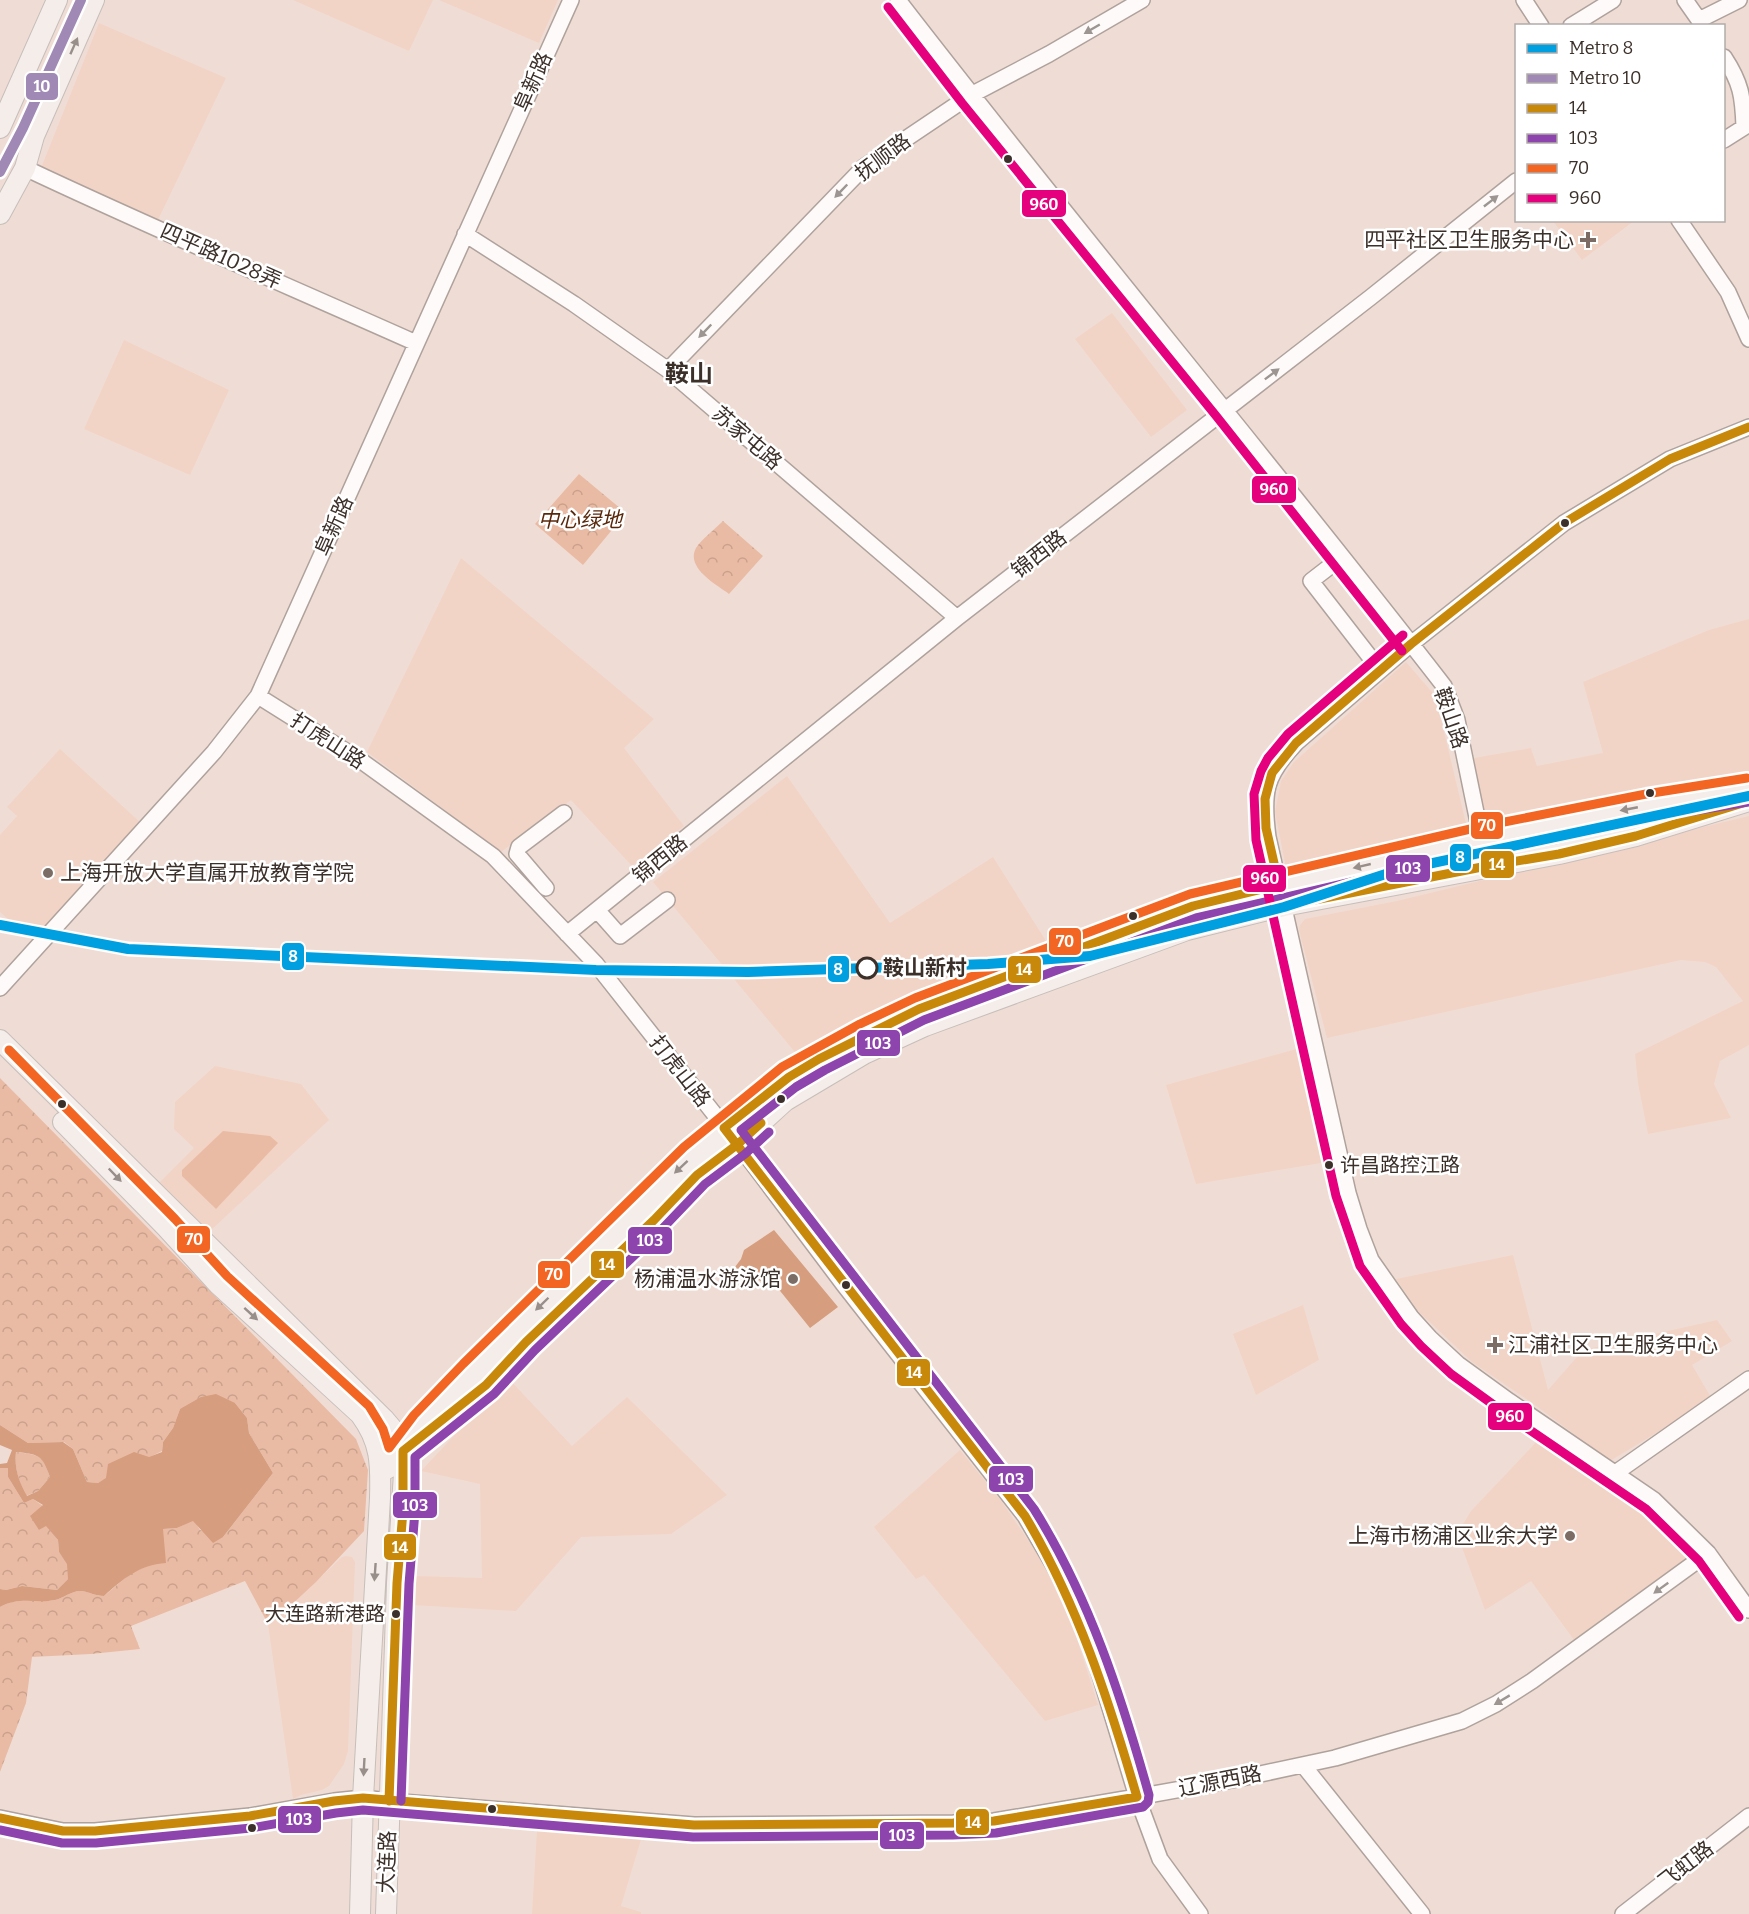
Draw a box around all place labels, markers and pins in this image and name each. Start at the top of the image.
unlabelled marker [1002,153,1014,165]
place label: 四平社区卫生服务中心 [1364,227,1574,253]
marker: 四平社区卫生服务中心 [1579,231,1597,249]
unlabelled marker [1559,517,1571,529]
unlabelled marker [1644,787,1656,799]
place label: 上海开放大学直属开放教育学院 [60,860,354,886]
marker: 上海开放大学直属开放教育学院 [41,866,55,880]
unlabelled marker [1127,910,1139,922]
place label: 鞍山新村 [883,955,967,981]
marker: 鞍山新村 [856,957,878,979]
unlabelled marker [775,1093,787,1105]
unlabelled marker [56,1098,68,1110]
place label: 许昌路控江路 [1340,1153,1460,1177]
marker: 许昌路控江路 [1323,1159,1335,1171]
place label: 杨浦温水游泳馆 [634,1266,781,1292]
marker: 杨浦温水游泳馆 [786,1272,800,1286]
unlabelled marker [840,1279,852,1291]
place label: 江浦社区卫生服务中心 [1508,1332,1718,1358]
marker: 江浦社区卫生服务中心 [1486,1336,1504,1354]
place label: 上海市杨浦区业余大学 [1348,1523,1558,1549]
marker: 上海市杨浦区业余大学 [1563,1529,1577,1543]
place label: 大连路新港路 [265,1602,385,1626]
marker: 大连路新港路 [390,1608,402,1620]
unlabelled marker [486,1803,498,1815]
unlabelled marker [246,1822,258,1834]

